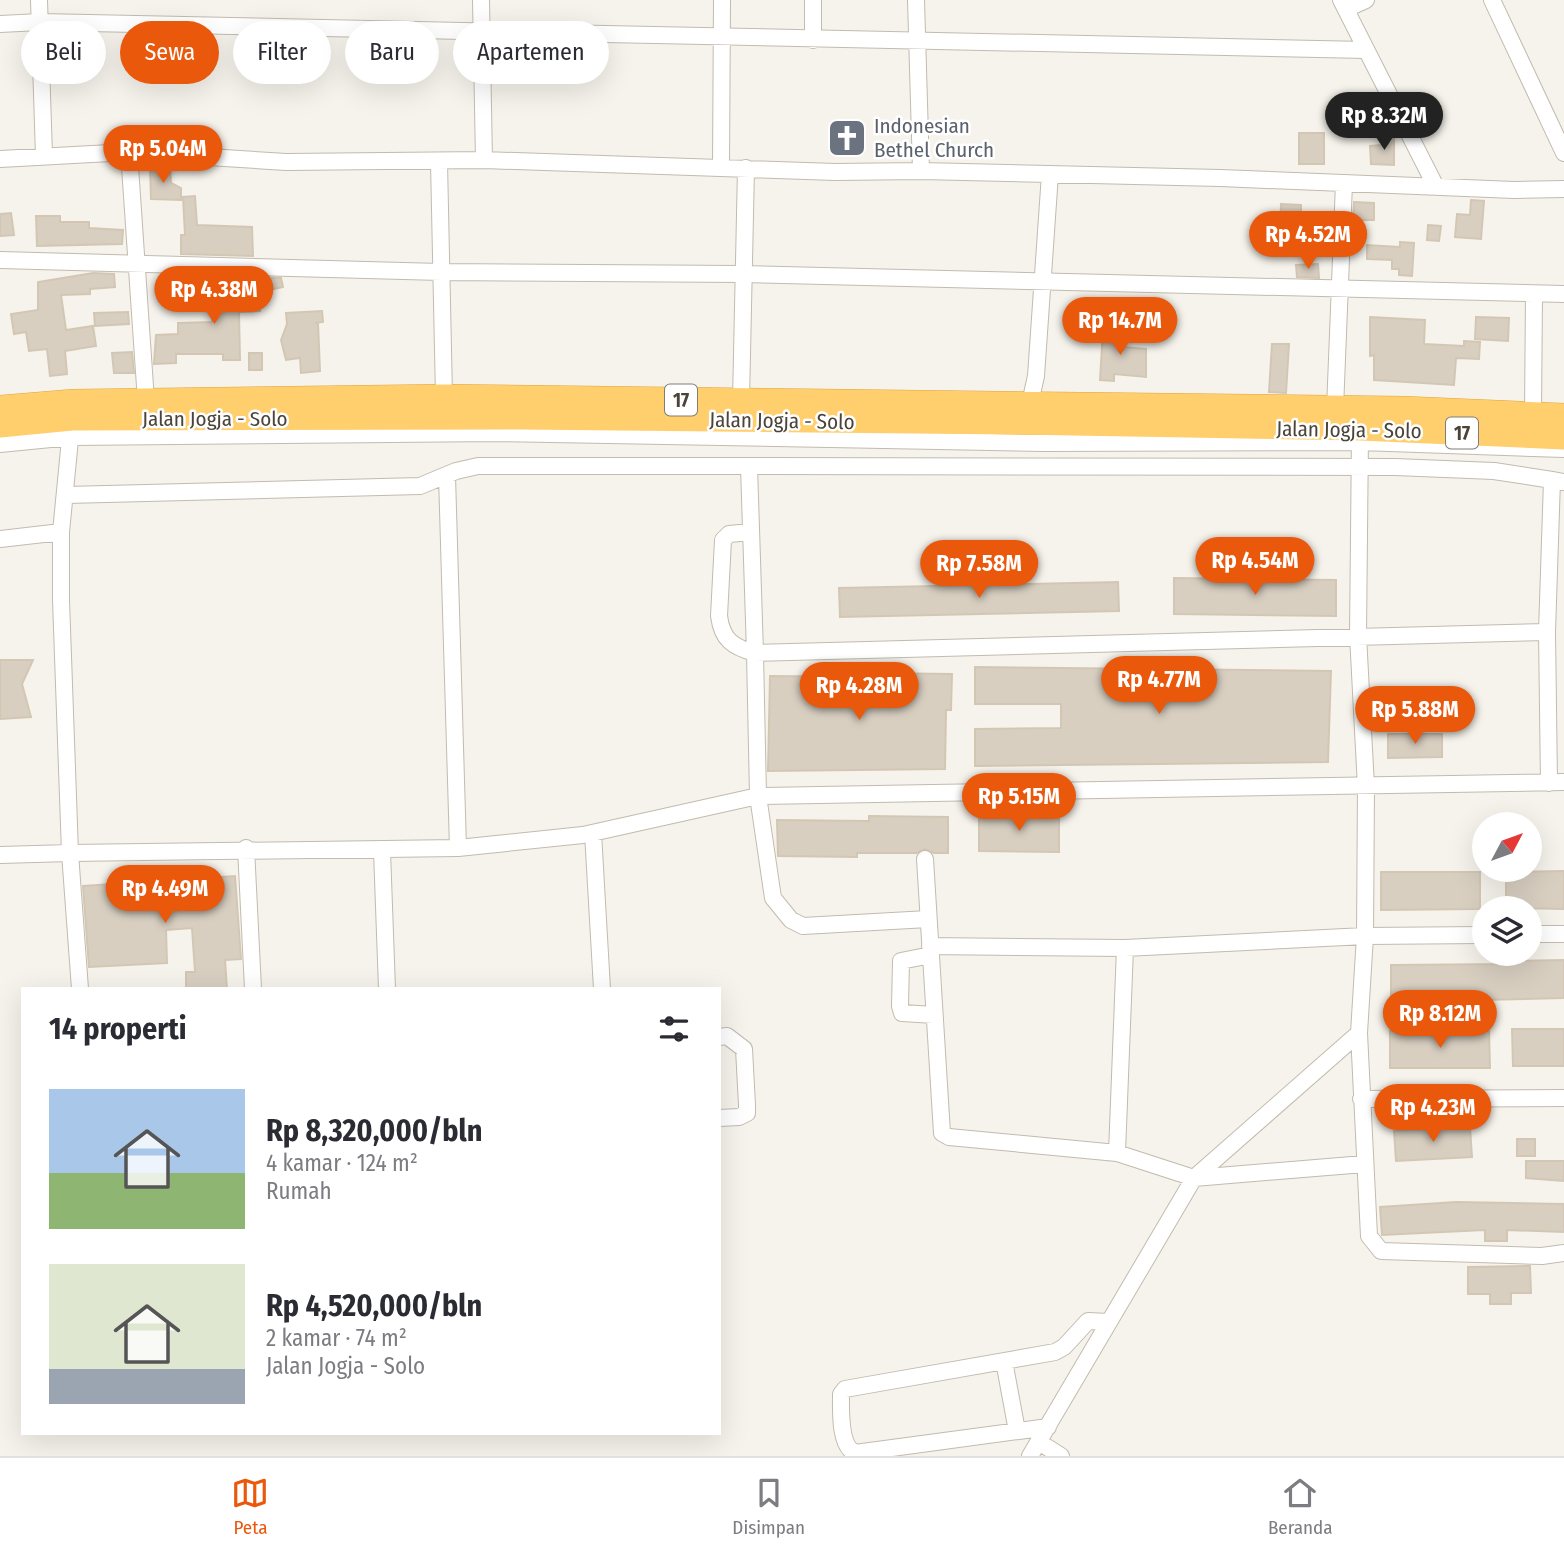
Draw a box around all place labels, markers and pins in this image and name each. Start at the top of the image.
pin: Rp 8.32M [1312,92,1456,152]
place label: Indonesian Bethel Church [874,113,994,163]
church icon: Indonesian Bethel Church [826,117,868,159]
pin: Rp 5.04M [91,125,235,185]
pin: Rp 4.52M [1236,212,1380,271]
pin: Rp 4.38M [142,266,286,326]
pin: Rp 14.7M [1048,298,1192,357]
pin: Rp 4.54M [1183,538,1327,597]
pin: Rp 7.58M [907,540,1051,600]
pin: Rp 4.77M [1087,656,1231,716]
pin: Rp 4.28M [787,662,931,722]
pin: Rp 5.88M [1343,686,1487,746]
pin: Rp 5.15M [947,774,1091,833]
pin: Rp 4.49M [93,866,237,925]
pin: Rp 8.12M [1368,990,1512,1050]
pin: Rp 4.23M [1361,1084,1505,1144]

